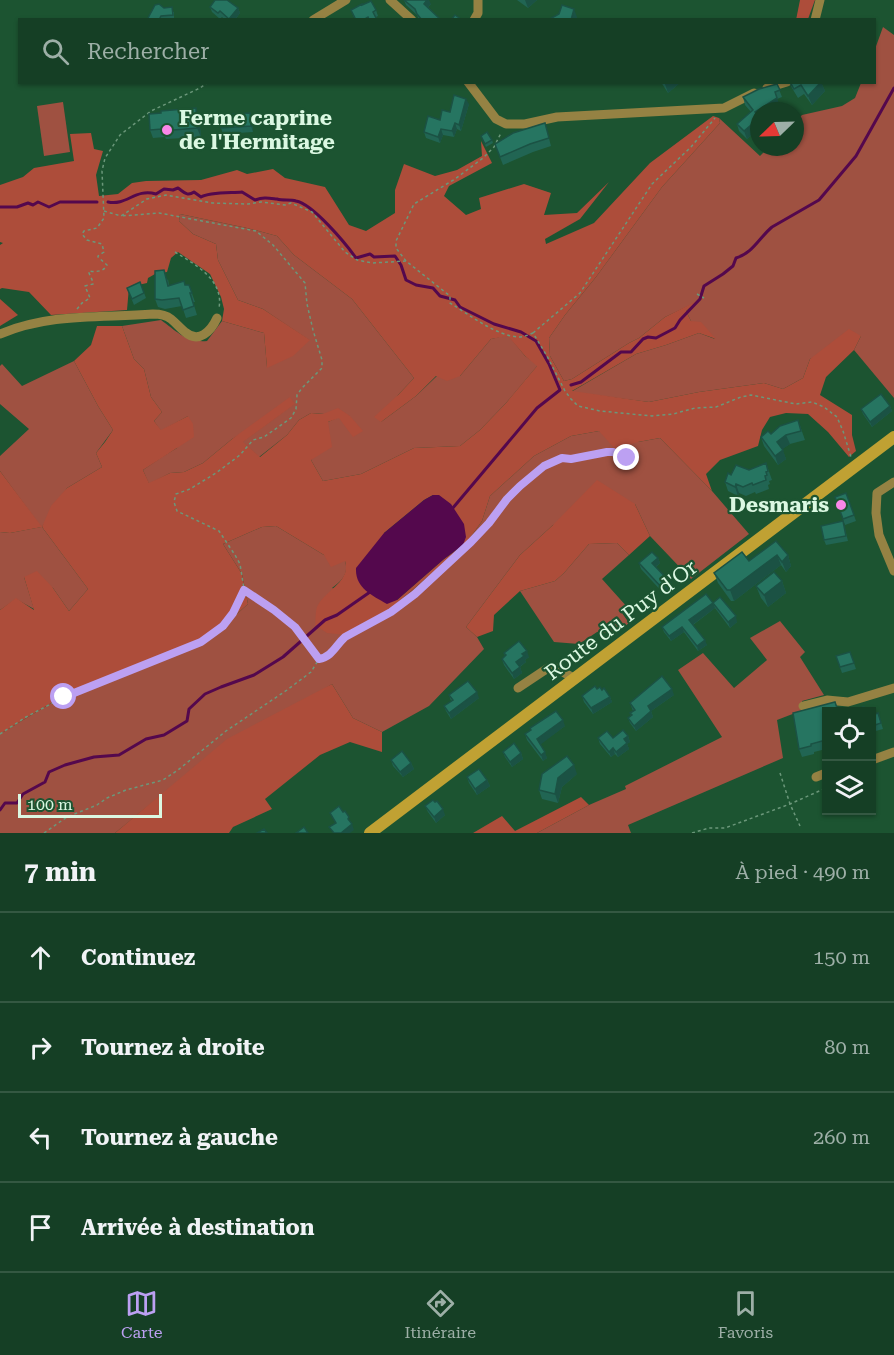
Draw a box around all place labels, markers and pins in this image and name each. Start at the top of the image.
place label: Ferme caprine de l'Hermitage [179,106,335,154]
marker: Ferme caprine de l'Hermitage [160,123,174,137]
place label: Desmaris [729,493,829,517]
marker: Desmaris [834,498,848,512]

